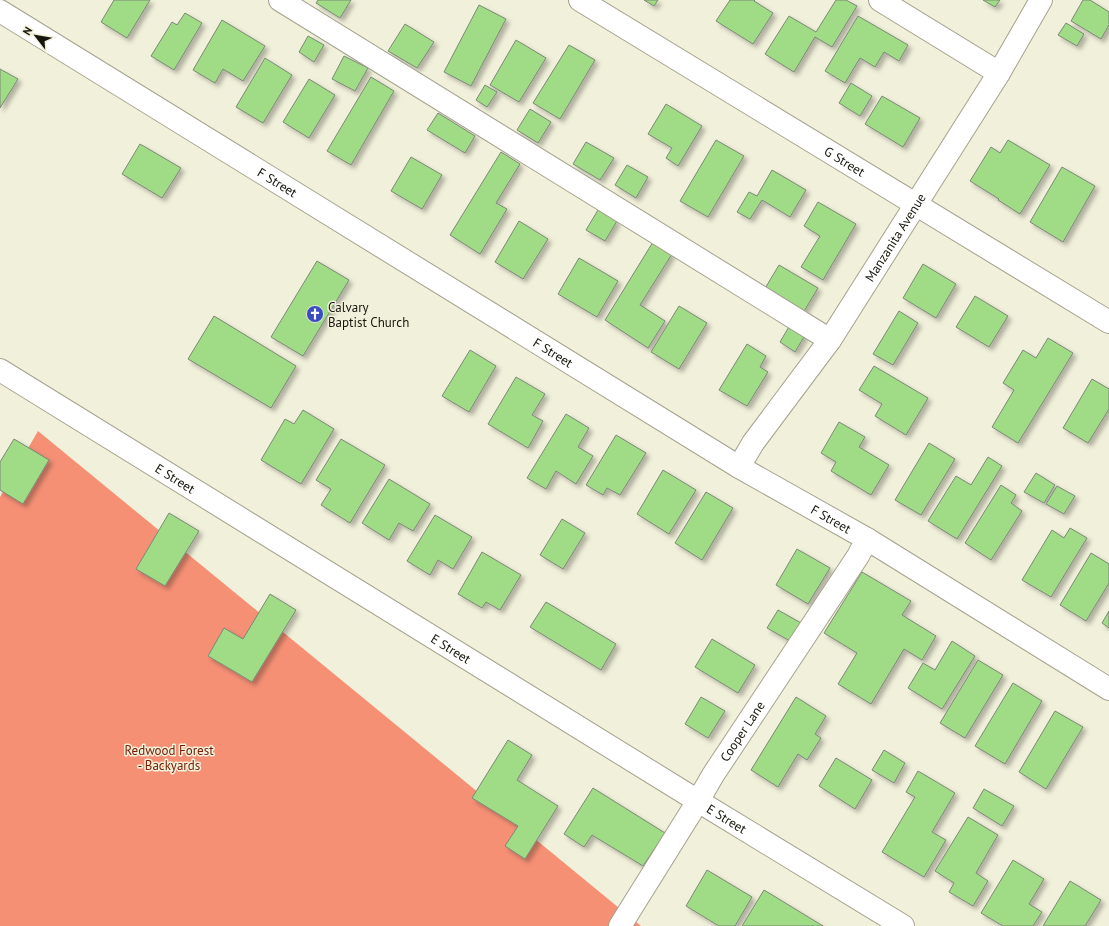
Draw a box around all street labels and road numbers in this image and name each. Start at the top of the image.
street label: G Street [821,143,869,181]
street label: F Street [254,164,301,202]
street label: Manzanita Avenue [861,190,930,285]
street label: F Street [530,334,576,372]
street label: E Street [152,460,199,498]
street label: F Street [808,501,854,538]
street label: E Street [428,630,474,668]
street label: Cooper Lane [716,698,769,765]
street label: E Street [703,800,750,838]

